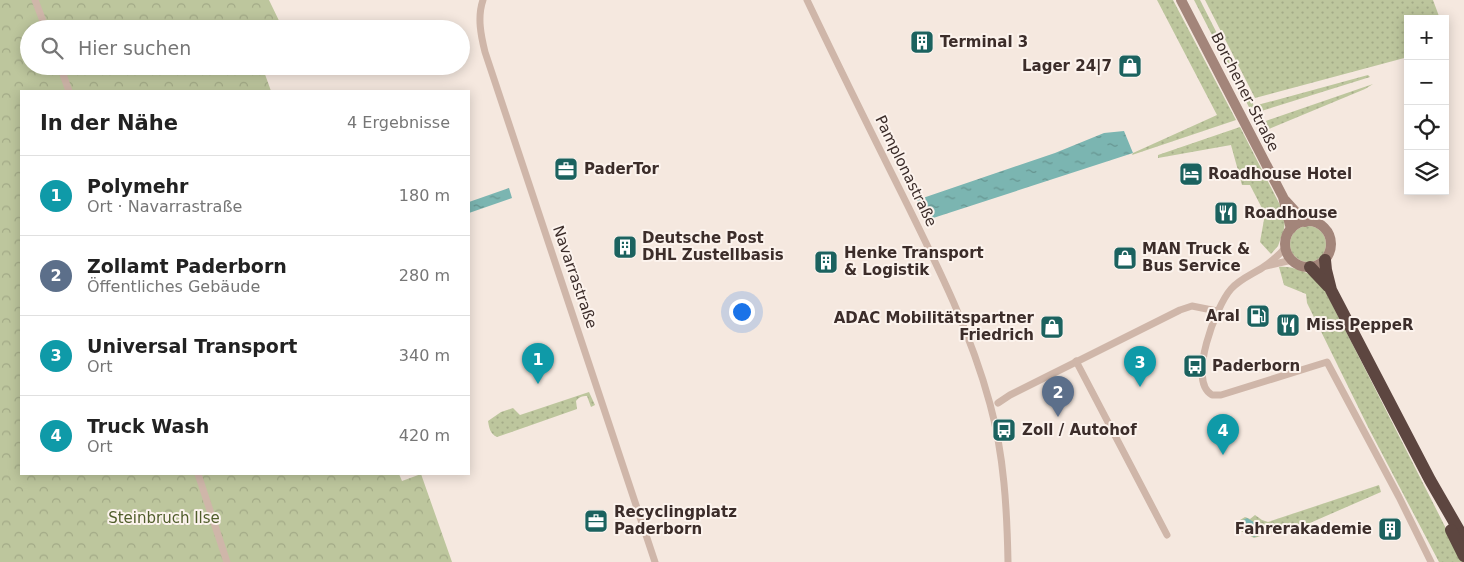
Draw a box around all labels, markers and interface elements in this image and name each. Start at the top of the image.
map controls [1404,15,1449,195]
button: + [1404,15,1449,60]
search box [20,20,470,75]
building icon: Terminal 3 [909,29,935,55]
street label: Borchener Straße [1207,29,1283,155]
place label: Terminal 3 [940,33,1028,51]
icon: search [38,34,66,62]
text: Hier suchen [78,37,191,59]
shop icon: Lager 24|7 [1117,53,1143,79]
place label: Lager 24|7 [1022,57,1112,76]
button: − [1404,60,1449,105]
button: locate [1404,105,1449,150]
text: In der Nähe [40,111,178,135]
street label: Pamplonastraße [871,112,941,230]
text: 4 Ergebnisse [347,113,450,132]
button: layers [1404,150,1449,195]
office icon: PaderTor [553,156,579,182]
place label: PaderTor [584,160,660,178]
hotel icon: Roadhouse Hotel [1178,161,1204,187]
place label: Roadhouse Hotel [1208,165,1352,183]
text: Polymehr [87,175,188,197]
text: 1 [50,186,62,205]
text: 180 m [399,186,450,205]
text: Ort · Navarrastraße [87,197,242,216]
restaurant icon: Roadhouse [1213,200,1239,226]
place label: Roadhouse [1244,204,1337,222]
street label: Navarrastraße [549,223,601,331]
place label: Deutsche Post DHL Zustellbasis [642,229,784,264]
building icon: Deutsche Post DHL Zustellbasis [612,234,638,260]
place label: MAN Truck & Bus Service [1142,240,1250,275]
place label: Henke Transport & Logistik [844,244,984,279]
shop icon: MAN Truck & Bus Service [1112,245,1138,271]
building icon: Henke Transport & Logistik [813,249,839,275]
text: Zollamt Paderborn [87,255,287,277]
text: 2 [50,266,62,285]
text: 280 m [399,266,450,285]
text: Öffentliches Gebäude [87,277,260,296]
your location [729,299,755,325]
fuel station icon: Aral [1245,303,1271,329]
place label: Aral [1206,307,1240,325]
place label: ADAC Mobilitätspartner Friedrich [834,309,1035,344]
restaurant icon: Miss PeppeR [1275,312,1301,338]
shop icon: ADAC Mobilitätspartner Friedrich [1039,314,1065,340]
place label: Miss PeppeR [1306,316,1414,334]
text: Universal Transport [87,335,297,357]
pin: 1 [522,343,554,384]
text: 3 [50,346,62,365]
text: 340 m [399,346,450,365]
pin: 3 [1124,346,1156,387]
bus stop icon: Paderborn [1182,353,1208,379]
text: Ort [87,357,112,376]
place label: Paderborn [1212,357,1300,375]
pin: 2 [1042,376,1074,417]
pin: 4 [1207,414,1239,455]
text: Truck Wash [87,415,209,437]
bus stop icon: Zoll / Autohof [991,417,1017,443]
place label: Zoll / Autohof [1022,421,1137,439]
text: 4 [50,426,62,445]
text: 420 m [399,426,450,445]
text: Ort [87,437,112,456]
place label: Recyclingplatz Paderborn [614,503,737,538]
office icon: Recyclingplatz Paderborn [583,508,609,534]
park label: Steinbruch Ilse [108,509,220,527]
building icon: Fahrerakademie [1377,516,1403,542]
place label: Fahrerakademie [1235,520,1372,538]

